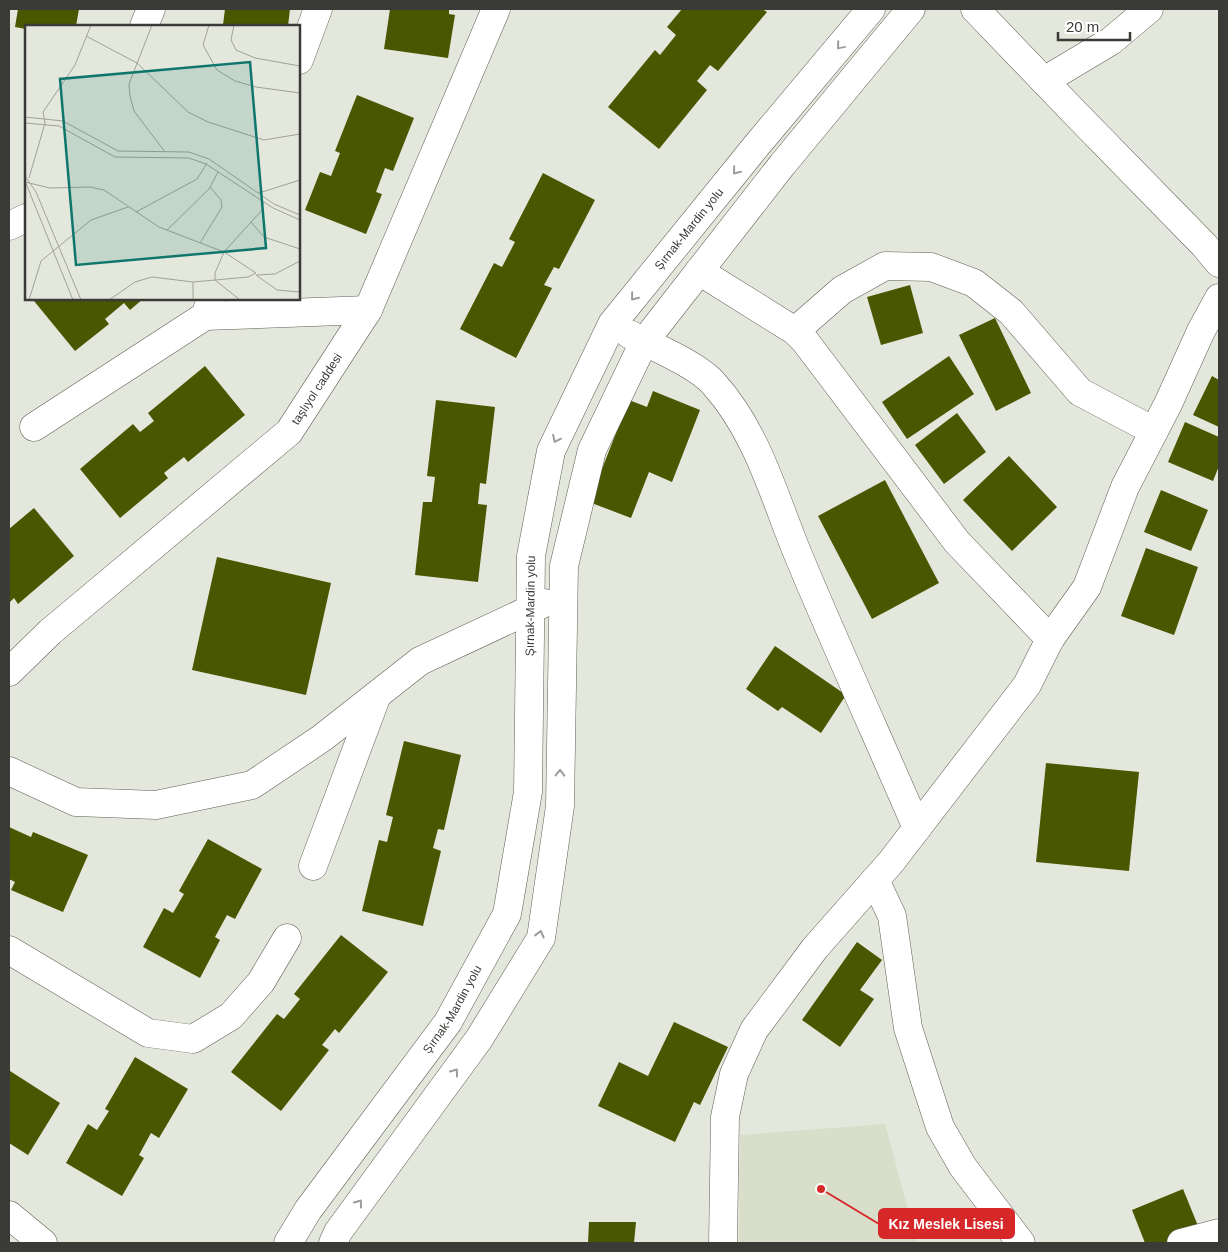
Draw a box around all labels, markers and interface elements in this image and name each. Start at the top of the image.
scale bar [1058,10,1130,42]
text: 20 m [1066,18,1099,35]
inset map [25,25,300,300]
one-way arrow [837,40,846,49]
one-way arrow [734,165,742,174]
street label: Şırnak-Mardin yolu [652,185,726,273]
one-way arrow [630,292,639,301]
street label: taşlıyol caddesi [289,351,345,427]
one-way arrow [552,434,562,443]
street label: Şırnak-Mardin yolu [523,555,538,656]
one-way arrow [555,769,565,776]
one-way arrow [535,930,545,939]
street label: Şırnak-Mardin yolu [420,963,485,1056]
one-way arrow [450,1069,458,1078]
one-way arrow [354,1200,362,1209]
callout: Kız Meslek Lisesi [879,1209,1014,1238]
text: Kız Meslek Lisesi [888,1216,1004,1232]

